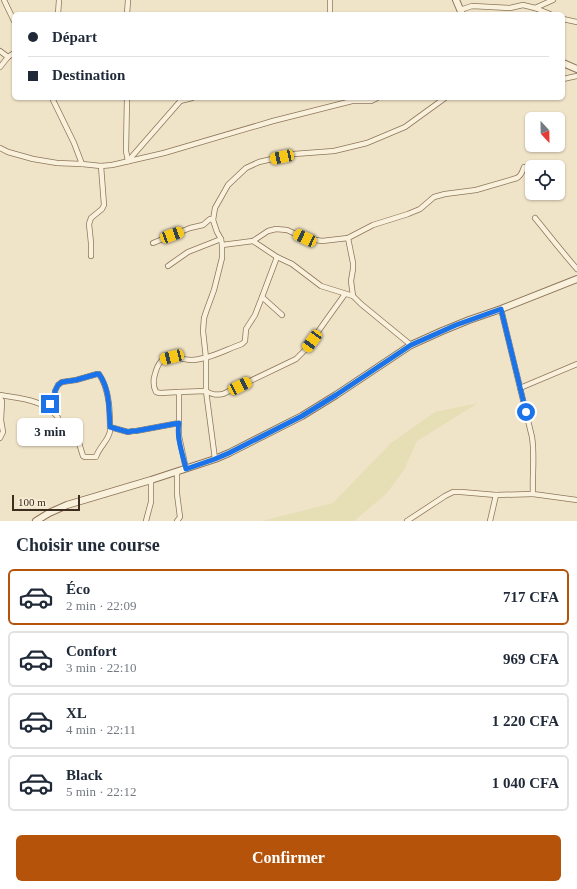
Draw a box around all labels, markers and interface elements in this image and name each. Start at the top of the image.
text: Départ [52,29,97,45]
text: Destination [52,67,125,83]
north arrow [525,112,565,152]
map controls [525,112,565,200]
car [269,149,295,165]
button: locate [525,160,565,200]
car [159,225,185,245]
car [292,227,318,249]
car [300,328,324,354]
car [159,348,185,366]
car [227,375,253,397]
route end [41,395,59,413]
route start [517,403,535,421]
callout: 3 min [17,418,83,446]
text: 3 min [34,424,66,439]
scale bar [12,493,80,512]
text: 100 m [18,496,46,508]
text: Choisir une course [16,535,160,555]
icon: car [18,579,54,615]
text: Éco [66,581,90,597]
text: 717 CFA [503,589,559,605]
text: 2 min · 22:09 [66,598,136,613]
icon: car [18,641,54,677]
text: Confort [66,643,117,659]
text: 969 CFA [503,651,559,667]
text: 3 min · 22:10 [66,660,136,675]
icon: car [18,703,54,739]
text: XL [66,705,87,721]
text: 1 220 CFA [492,713,559,729]
text: 4 min · 22:11 [66,722,136,737]
icon: car [18,765,54,801]
text: Black [66,767,103,783]
text: 1 040 CFA [492,775,559,791]
text: 5 min · 22:12 [66,784,136,799]
button: Confirmer [16,835,561,881]

